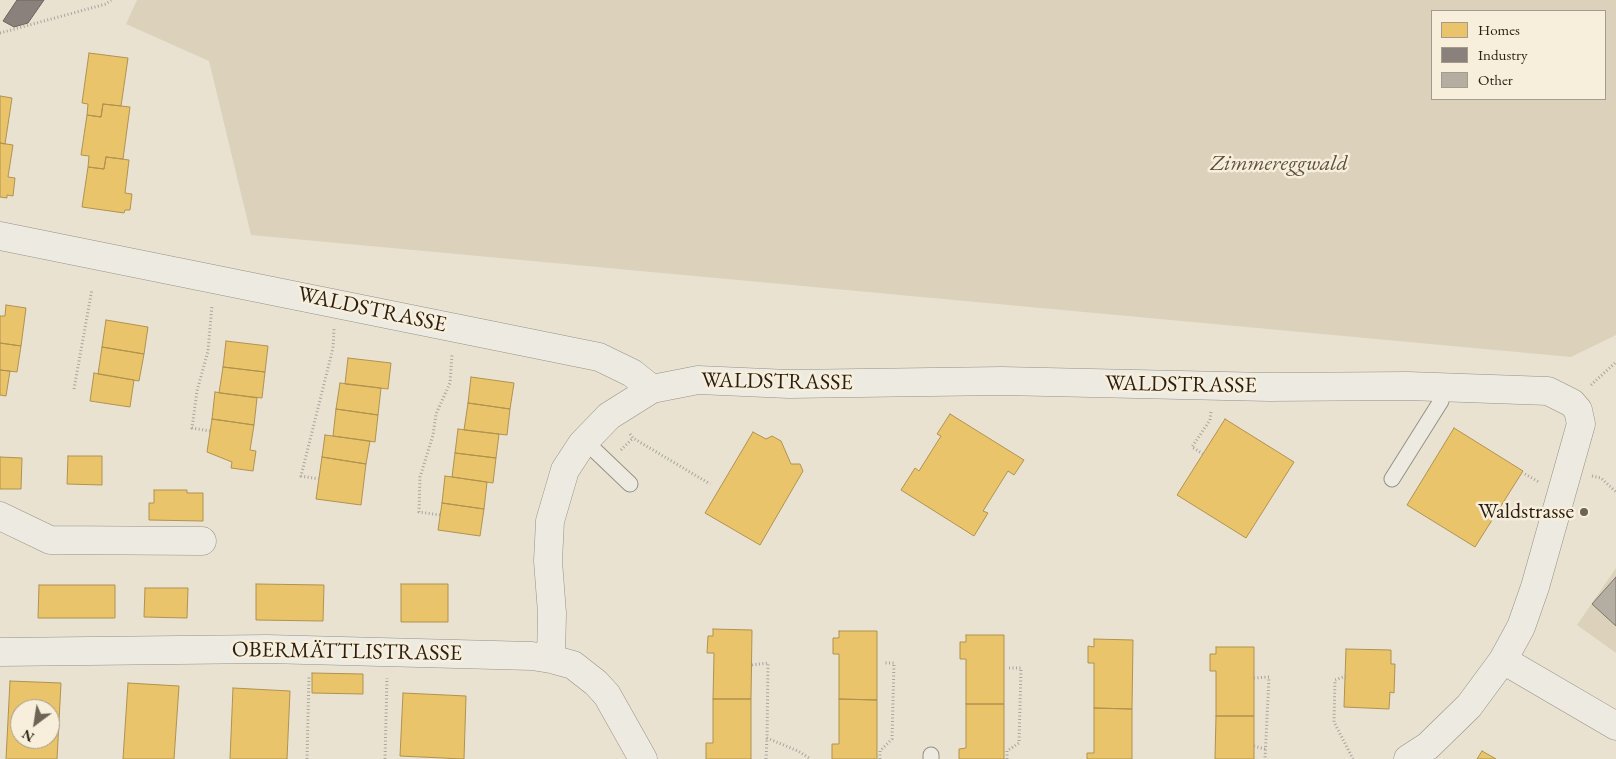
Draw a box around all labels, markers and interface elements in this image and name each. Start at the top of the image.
legend [1431,10,1606,100]
text: Homes [1478,20,1520,39]
text: Industry [1478,45,1528,64]
text: Other [1478,70,1513,89]
park label: Zimmereggwald [1210,151,1348,177]
street label: WALDSTRASSE [295,281,449,339]
street label: WALDSTRASSE [701,367,853,397]
street label: WALDSTRASSE [1105,370,1257,400]
place label: Waldstrasse [1478,499,1574,525]
marker: Waldstrasse [1578,506,1590,518]
street label: OBERMÄTTLISTRASSE [232,637,462,667]
north arrow [10,699,60,749]
text: N [18,725,37,747]

